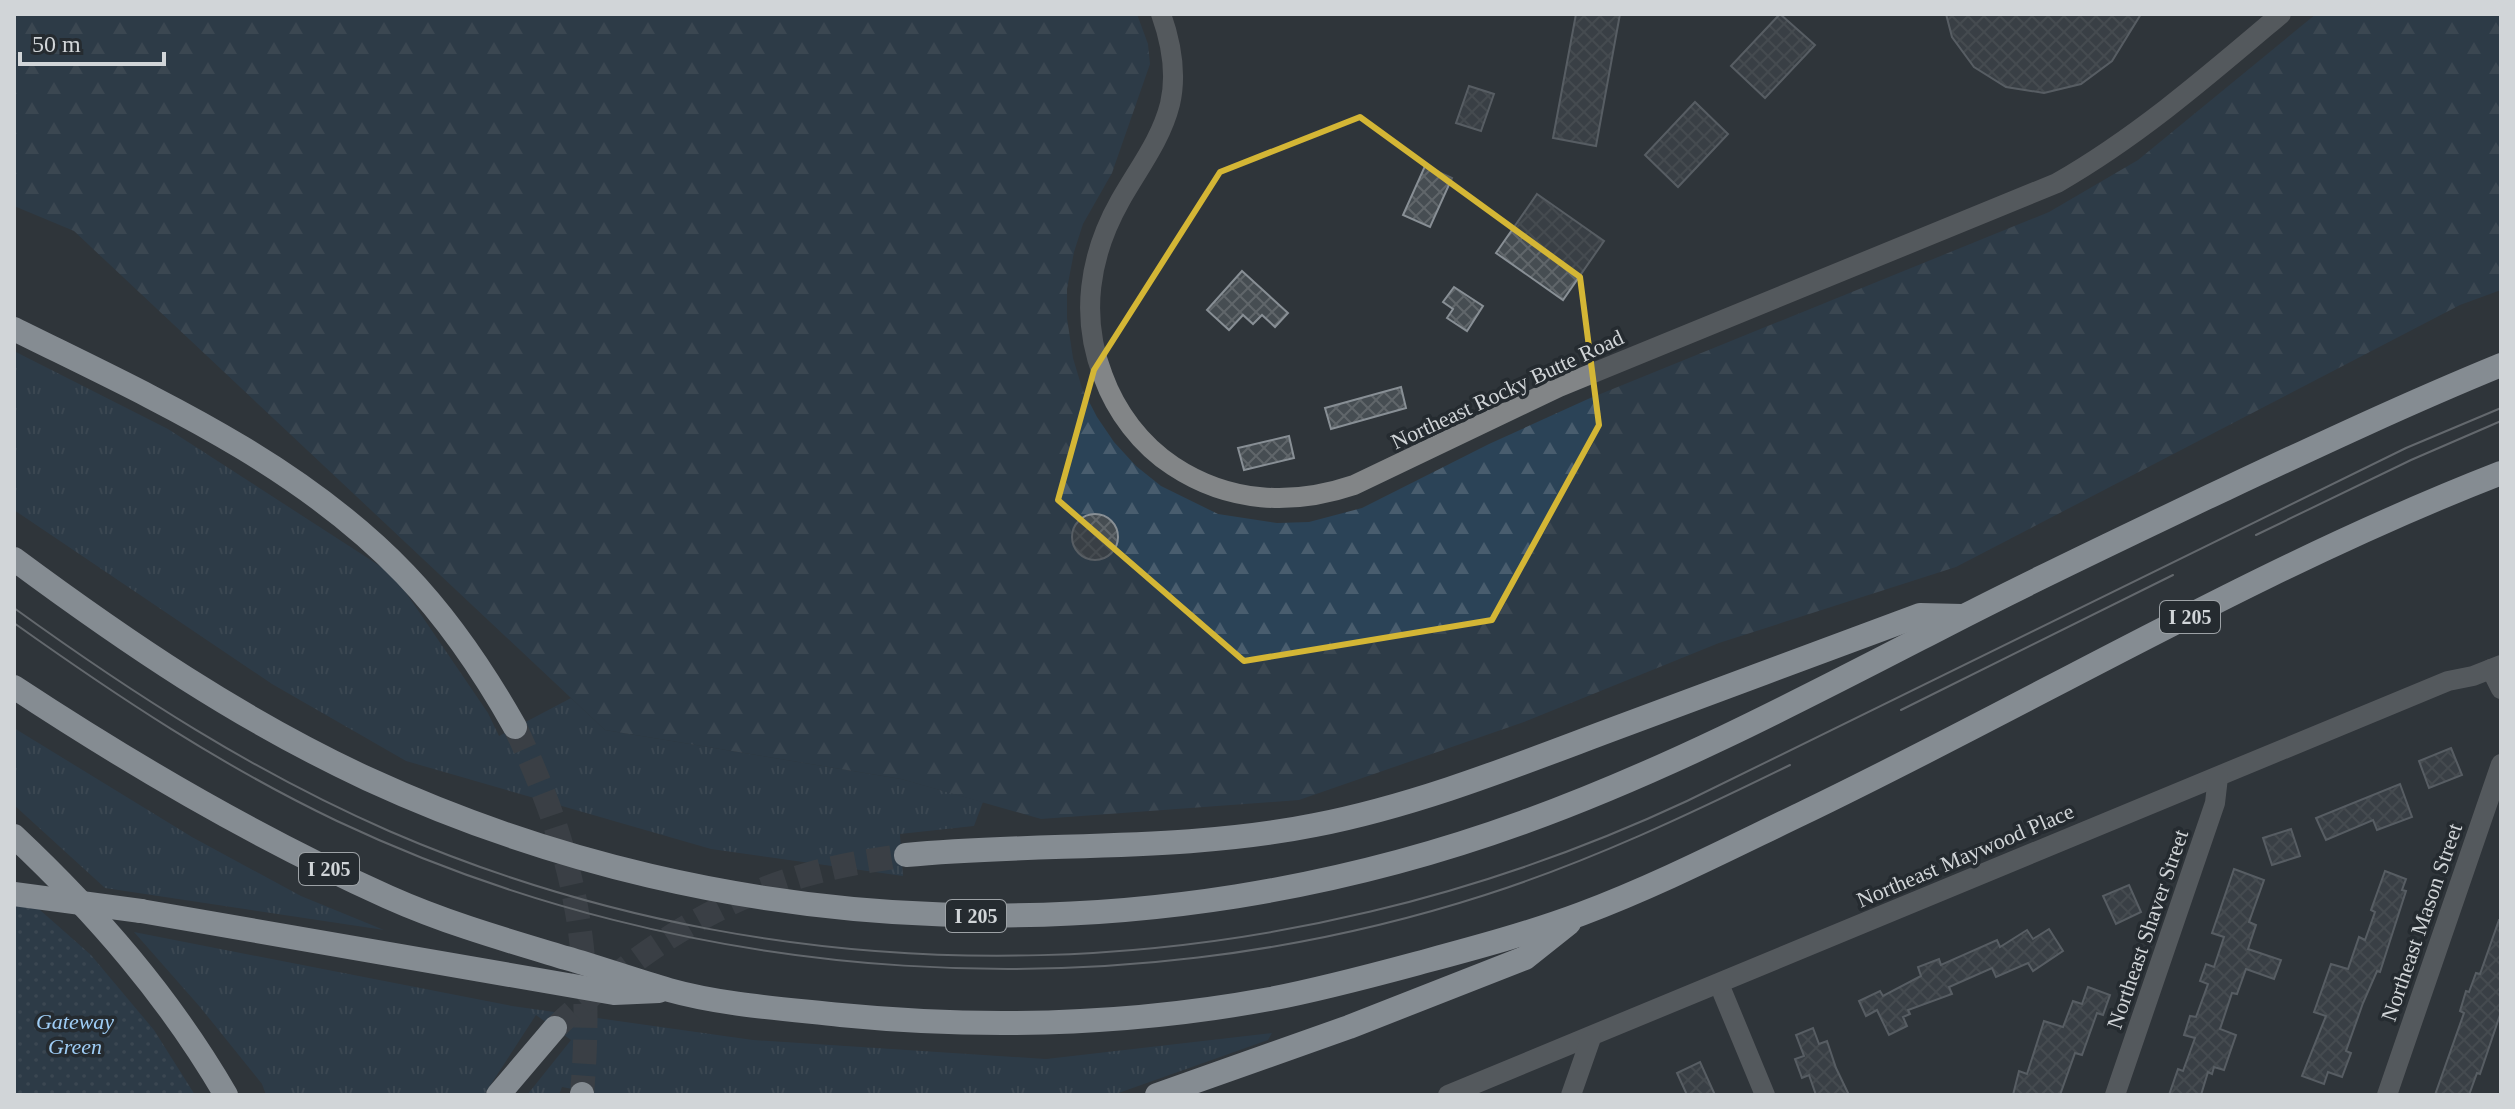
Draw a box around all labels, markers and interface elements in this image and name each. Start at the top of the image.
scale bar [20,16,164,66]
text: 50 m [32,31,81,57]
street label: Northeast Rocky Butte Road [1387,325,1627,454]
road number: I 205 [2160,601,2220,633]
street label: Northeast Maywood Place [1853,798,2077,913]
street label: Northeast Mason Street [2376,820,2467,1024]
street label: Northeast Shaver Street [2102,826,2193,1032]
road number: I 205 [299,853,359,885]
road number: I 205 [946,900,1006,932]
park label: Gateway Green [36,1009,114,1059]

